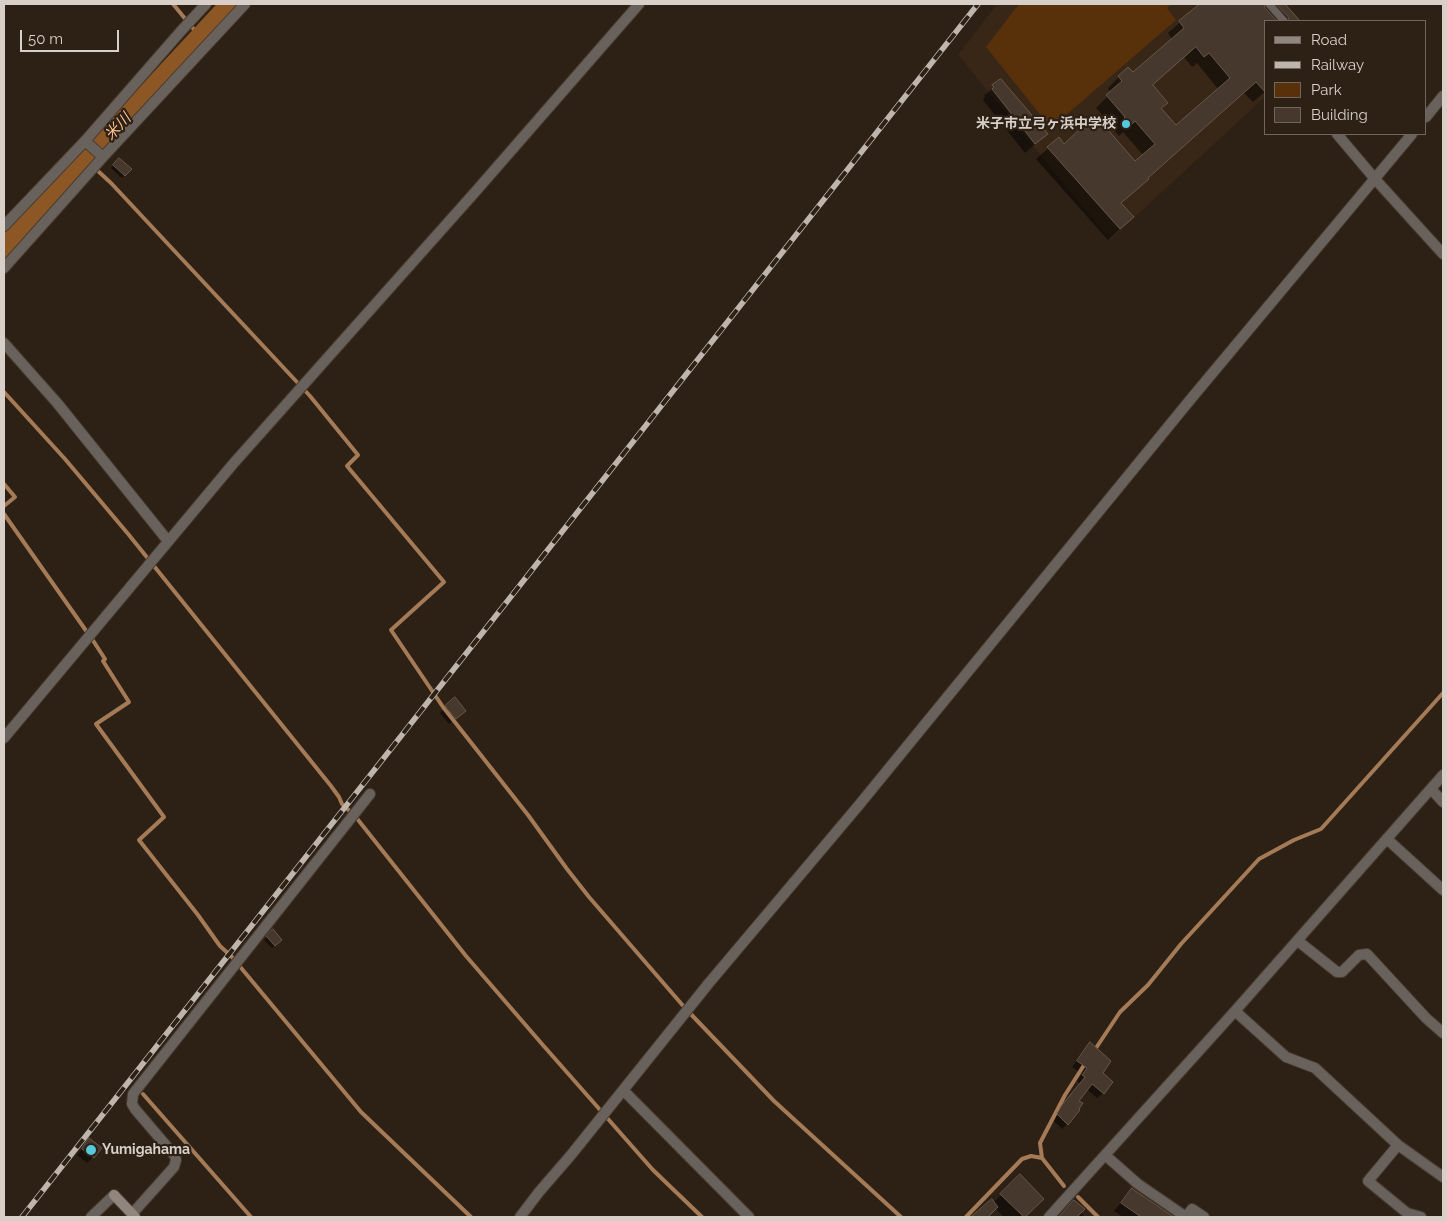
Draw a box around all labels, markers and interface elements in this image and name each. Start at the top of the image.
scale bar [22,20,121,52]
legend [1264,20,1427,135]
text: 50 m [28,30,63,48]
text: Road [1311,31,1347,49]
text: Railway [1311,56,1364,74]
text: Park [1311,81,1342,99]
text: Building [1311,106,1368,124]
water label: 米川 [101,110,135,144]
place label: 米子市立弓ヶ浜中学校 [976,116,1116,132]
marker: 米子市立弓ヶ浜中学校 [1120,118,1132,130]
place label: Yumigahama [102,1142,190,1158]
marker: Yumigahama [84,1143,98,1157]

